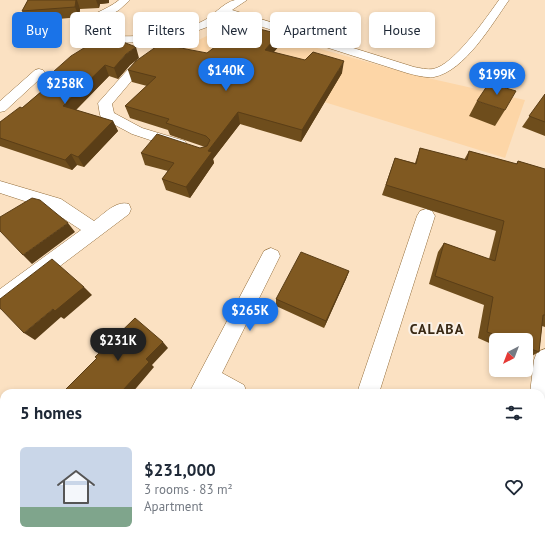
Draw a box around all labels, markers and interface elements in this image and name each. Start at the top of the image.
chip: Buy [12,12,62,48]
chip: Rent [70,12,125,48]
chip: Filters [133,12,199,48]
chip: New [207,12,262,48]
chip: Apartment [270,12,361,48]
chip: House [369,12,435,48]
pin: $140K [198,58,254,92]
text: $140K [207,62,245,79]
pin: $199K [469,62,525,96]
text: $199K [478,66,516,83]
pin: $258K [37,71,93,105]
text: $258K [46,75,84,92]
pin: $265K [222,298,278,332]
text: $265K [231,302,269,319]
district label: CALABA [410,320,464,338]
pin: $231K [90,328,146,362]
text: $231K [99,332,137,349]
north arrow [489,333,533,377]
map controls [489,333,533,377]
text: 5 homes [20,402,82,424]
icon: filters [503,402,525,424]
text: $231,000 [144,459,216,481]
icon: home [52,463,100,511]
icon: heart [503,476,525,498]
text: 3 rooms · 83 m² [144,481,233,498]
text: Apartment [144,498,203,515]

